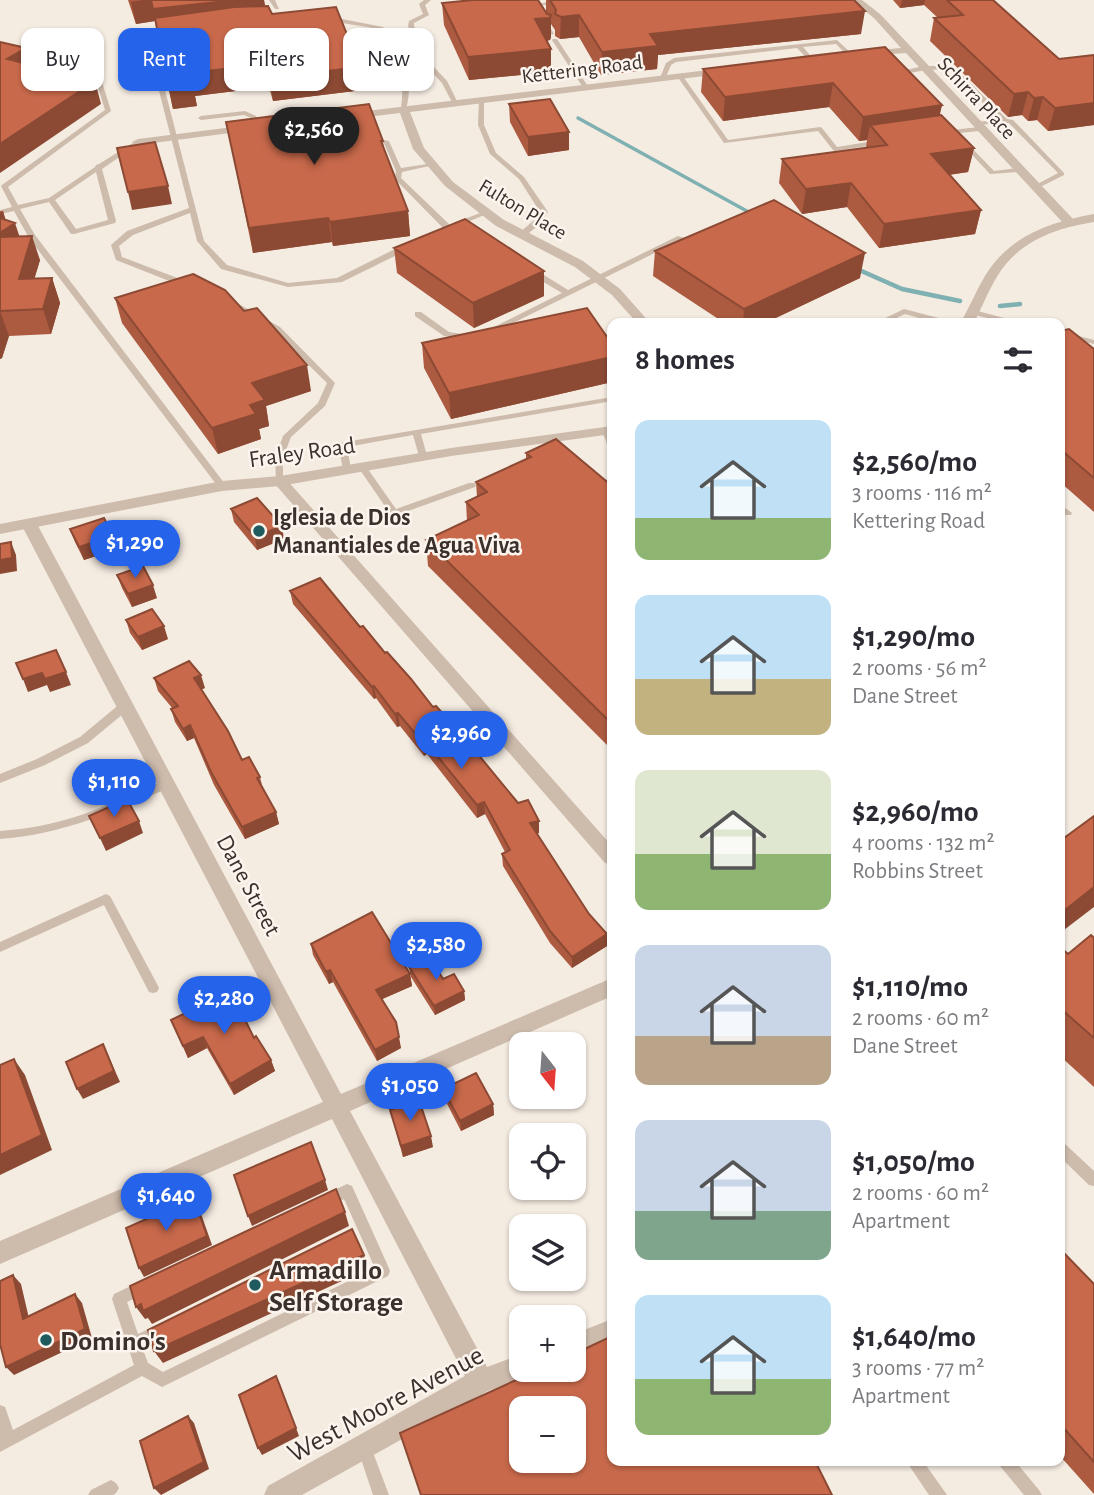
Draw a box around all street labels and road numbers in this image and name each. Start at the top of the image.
street label: Kettering Road [520,52,644,87]
street label: Schirra Place [934,53,1020,143]
street label: Fulton Place [475,175,570,244]
street label: Fraley Road [247,434,357,472]
street label: Dane Street [212,831,285,940]
street label: West Moore Avenue [283,1341,489,1468]

